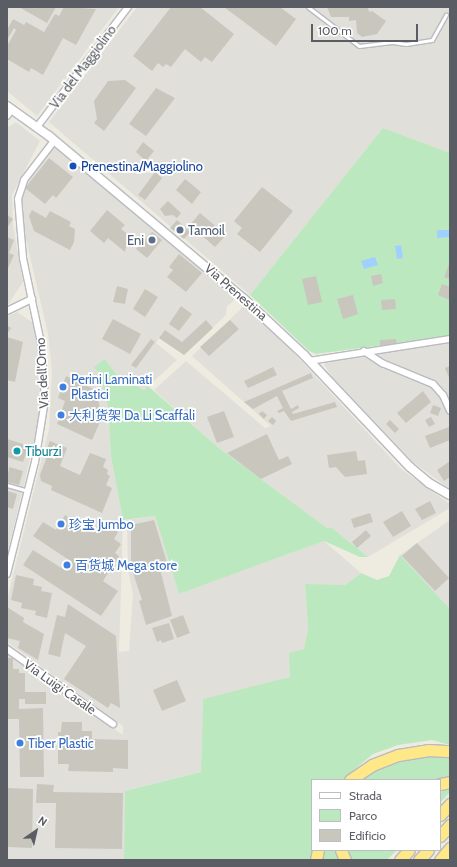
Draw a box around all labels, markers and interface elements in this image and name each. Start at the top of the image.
scale bar [313,16,420,42]
street label: Via del Maggiolino [47,22,119,112]
text: 100 m [318,23,352,38]
place label: Prenestina/Maggiolino [81,158,203,174]
marker: Prenestina/Maggiolino [68,161,78,171]
place label: Tamoil [188,222,225,238]
marker: Tamoil [175,225,185,235]
place label: Eni [127,232,144,248]
marker: Eni [147,235,157,245]
street label: Via Prenestina [201,260,271,324]
street label: Via dell'Omo [32,337,52,409]
place label: Perini Laminati Plastici [71,372,152,403]
marker: Perini Laminati Plastici [58,382,68,392]
place label: 大利货架 Da Li Scaffali [69,407,195,423]
marker: 大利货架 Da Li Scaffali [56,410,66,420]
place label: Tiburzi [25,443,62,459]
marker: Tiburzi [12,446,22,456]
place label: 珍宝 Jumbo [69,516,134,532]
marker: 珍宝 Jumbo [56,519,66,529]
place label: 百货城 Mega store [75,557,177,573]
marker: 百货城 Mega store [62,560,72,570]
street label: Via Luigi Casale [21,656,99,718]
place label: Tiber Plastic [28,735,94,751]
marker: Tiber Plastic [15,738,25,748]
legend [311,779,441,851]
text: Strada [349,788,382,803]
text: Parco [349,808,377,823]
north arrow [16,811,56,851]
text: N [36,813,50,829]
text: Edificio [349,828,386,843]

